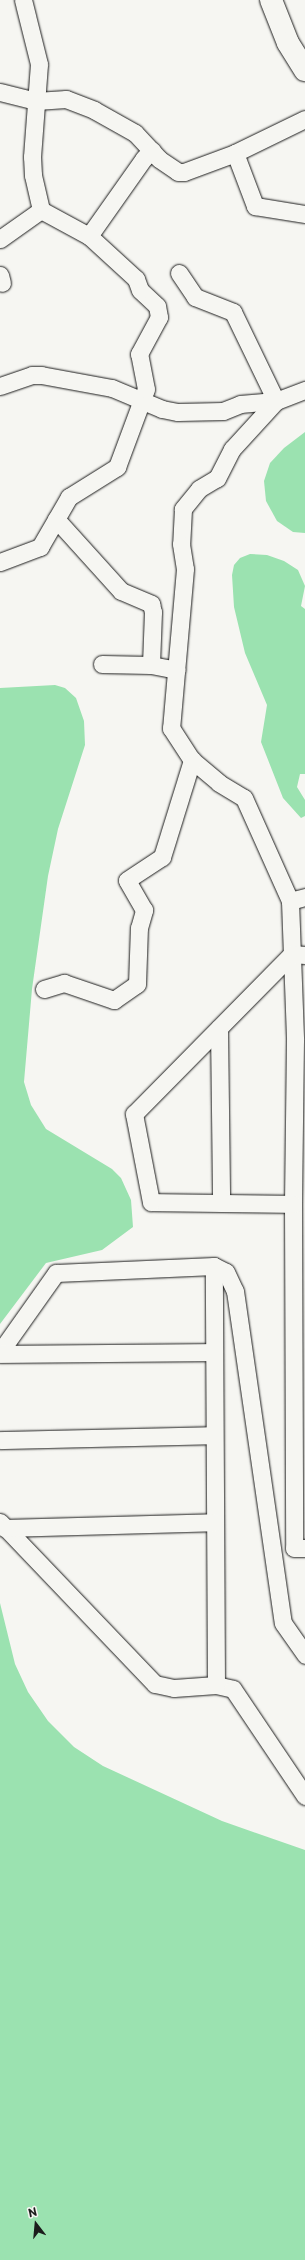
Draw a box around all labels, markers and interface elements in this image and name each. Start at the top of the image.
text: N [26,2203,39,2221]
north arrow [16,2204,56,2244]

